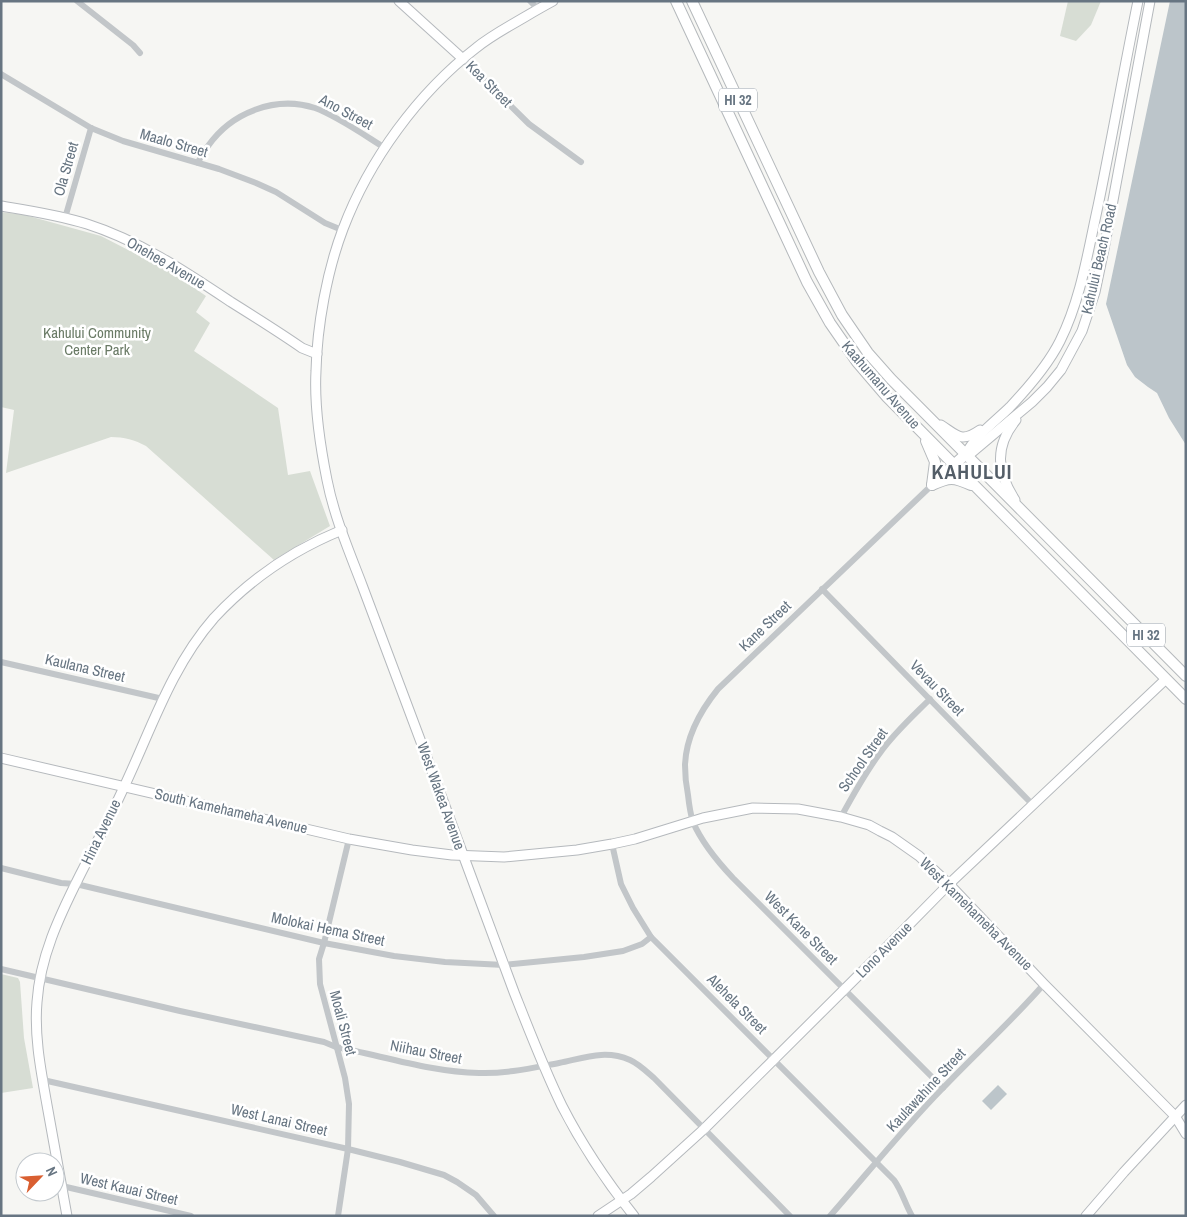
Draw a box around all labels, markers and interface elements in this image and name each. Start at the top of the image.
street label: Kea Street [461,56,518,112]
street label: Ano Street [315,88,377,135]
road number: HI 32 [719,88,757,112]
street label: Maalo Street [138,123,211,162]
street label: Ola Street [48,139,83,198]
street label: Kahului Beach Road [1076,202,1121,316]
street label: Onehee Avenue [123,231,210,294]
park label: Kahului Community Center Park [43,322,152,360]
street label: Kaahumanu Avenue [837,336,926,433]
district label: KAHULUI [932,458,1012,485]
street label: Kane Street [734,595,796,656]
road number: HI 32 [1127,624,1165,646]
street label: Kaulana Street [43,648,128,687]
street label: Vevau Street [905,655,970,721]
street label: School Street [833,723,893,796]
street label: West Wakea Avenue [412,739,471,853]
street label: South Kamehameha Avenue [153,783,310,838]
street label: Hina Avenue [76,795,125,868]
street label: West Kamehameha Avenue [915,852,1038,975]
street label: West Kane Street [760,886,843,969]
street label: Molokai Hema Street [269,906,387,951]
street label: Lono Avenue [851,917,916,982]
street label: Alehela Street [702,968,773,1039]
street label: Moali Street [325,988,362,1058]
street label: Niihau Street [389,1034,464,1069]
street label: Kaulawahine Street [881,1043,970,1136]
street label: West Lanai Street [229,1098,330,1141]
north arrow [15,1152,65,1202]
text: N [42,1164,62,1179]
street label: West Kauai Street [78,1167,181,1210]

